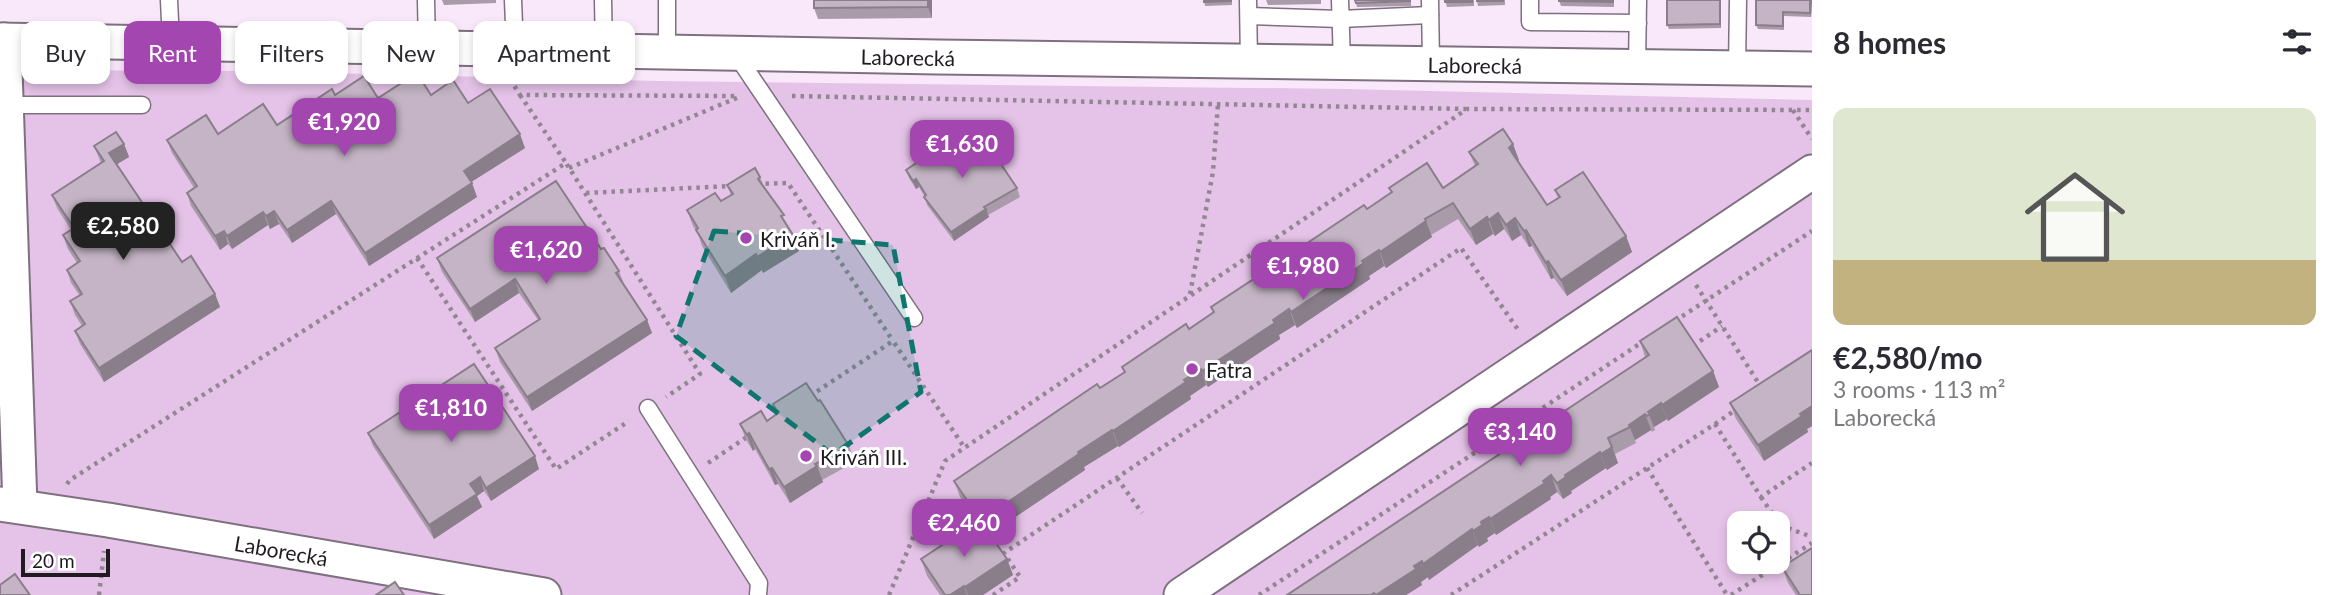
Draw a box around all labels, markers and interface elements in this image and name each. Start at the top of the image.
chip: Buy [21,21,110,84]
chip: Rent [124,21,221,84]
chip: Filters [235,21,348,84]
chip: New [362,21,459,84]
chip: Apartment [473,21,635,84]
icon: filters [2278,23,2316,61]
text: 8 homes [1833,24,1946,60]
street label: Laborecká [860,43,955,70]
street label: Laborecká [1427,51,1522,78]
pin: €1,920 [287,99,401,158]
text: €1,920 [308,107,380,135]
pin: €1,630 [905,120,1019,180]
text: €1,630 [926,129,998,157]
icon: home [2012,154,2138,280]
pin: €2,580 [66,202,180,262]
text: €2,580 [87,211,159,239]
pin: €1,620 [489,226,603,286]
place label: Kriváň I. [760,226,836,251]
marker: Kriváň I. [738,230,754,246]
text: €1,620 [510,235,582,263]
pin: €1,980 [1246,243,1360,302]
text: €1,980 [1267,251,1339,279]
text: €2,580/mo [1833,339,1982,375]
place label: Fatra [1206,357,1252,382]
marker: Fatra [1184,361,1200,377]
text: 3 rooms · 113 m² [1833,375,2005,403]
pin: €1,810 [394,384,508,444]
text: €1,810 [415,393,487,421]
text: Laborecká [1833,403,1936,431]
pin: €3,140 [1463,408,1577,468]
text: €3,140 [1484,417,1556,445]
place label: Kriváň III. [820,444,907,469]
marker: Kriváň III. [798,448,814,464]
pin: €2,460 [907,500,1021,559]
text: €2,460 [928,508,1000,536]
map controls [1727,511,1790,574]
button: locate [1727,511,1790,574]
street label: Laborecká [233,529,330,570]
scale bar [21,546,110,578]
text: 20 m [32,549,75,572]

